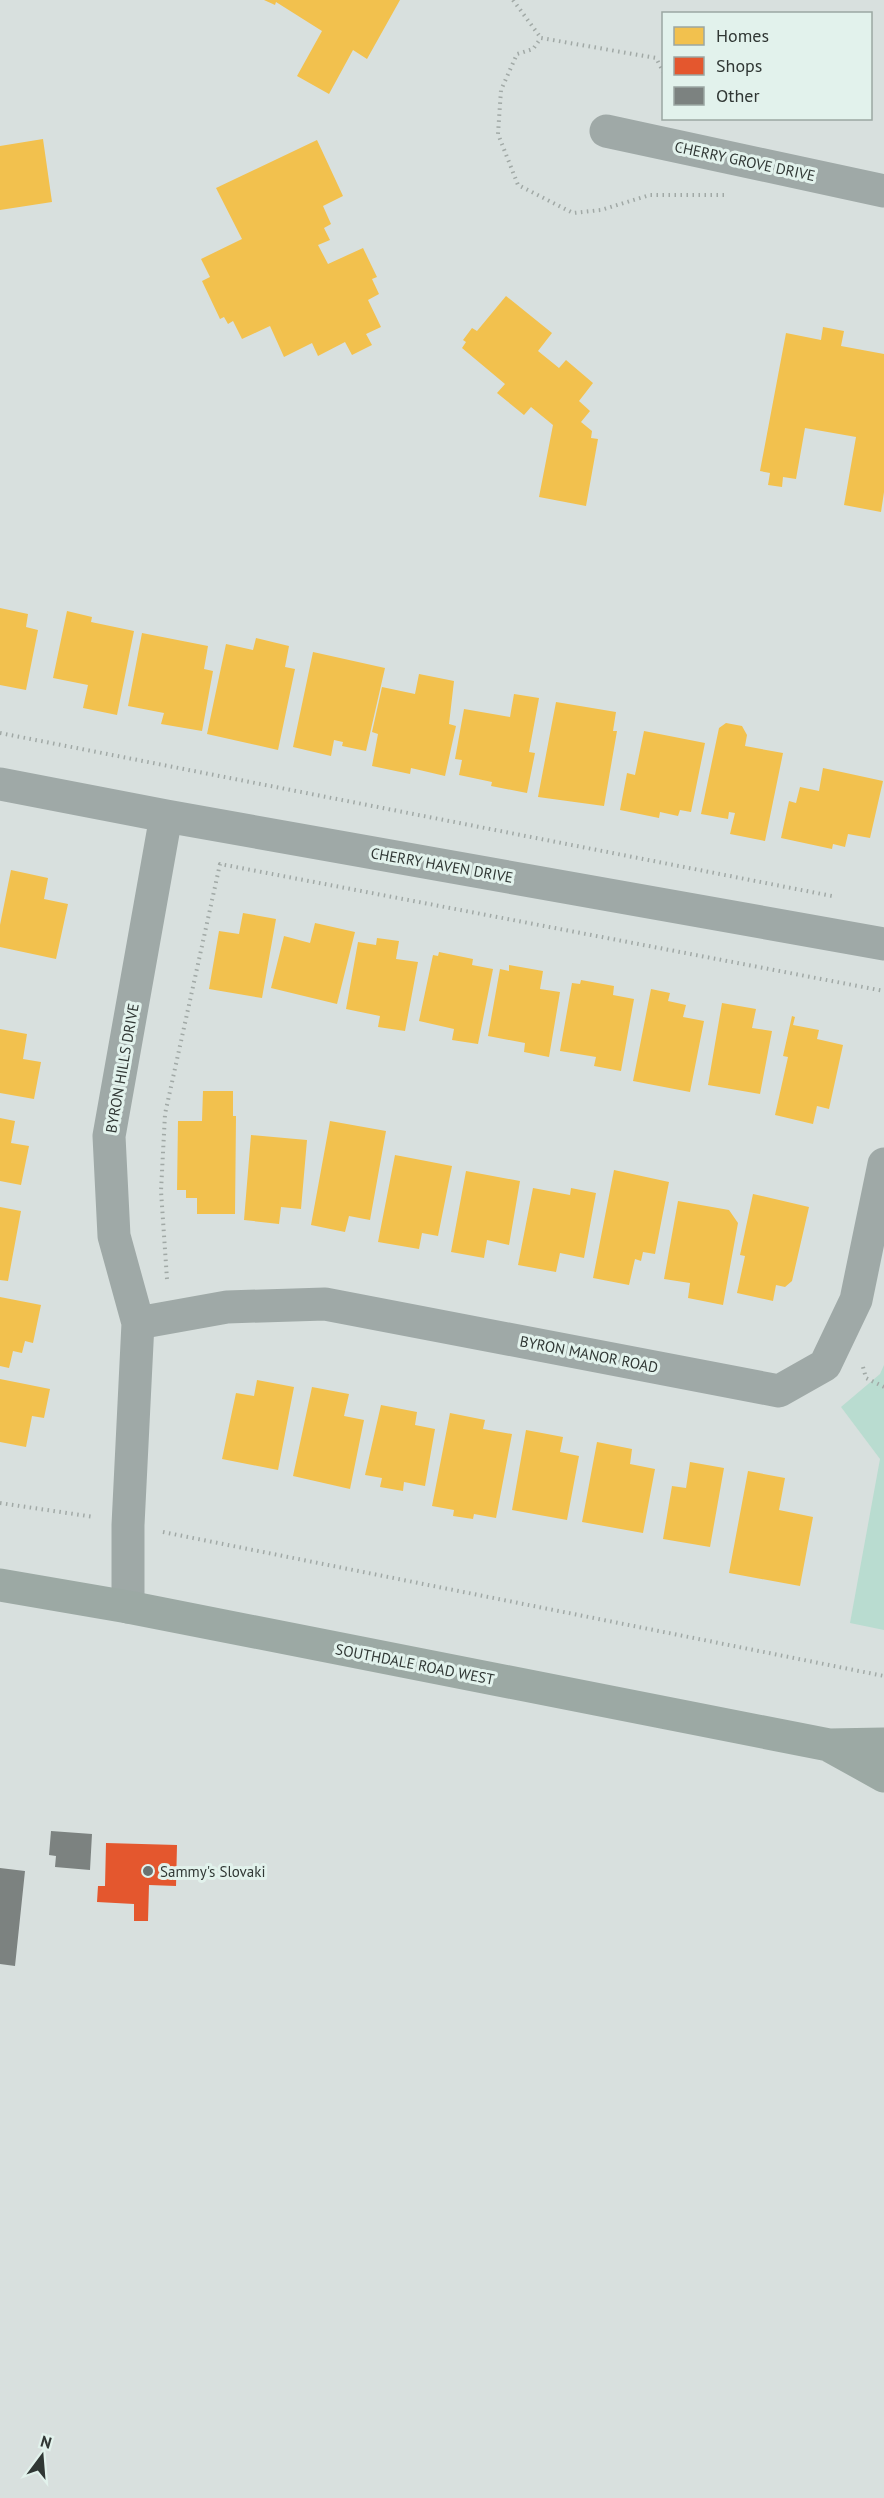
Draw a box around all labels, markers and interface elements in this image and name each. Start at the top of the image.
legend [662,12,872,120]
text: Homes [716,24,769,47]
text: Shops [716,54,762,77]
text: Other [716,84,760,107]
street label: CHERRY GROVE DRIVE [673,137,817,185]
street label: CHERRY HAVEN DRIVE [369,843,515,887]
street label: BYRON HILLS DRIVE [101,1002,143,1134]
street label: BYRON MANOR ROAD [518,1331,660,1377]
street label: SOUTHDALE ROAD WEST [334,1639,497,1689]
place label: Sammy's Slovaki [160,1862,266,1881]
marker: Sammy's Slovaki [141,1864,155,1878]
north arrow [12,2426,72,2486]
text: N [38,2431,54,2453]

